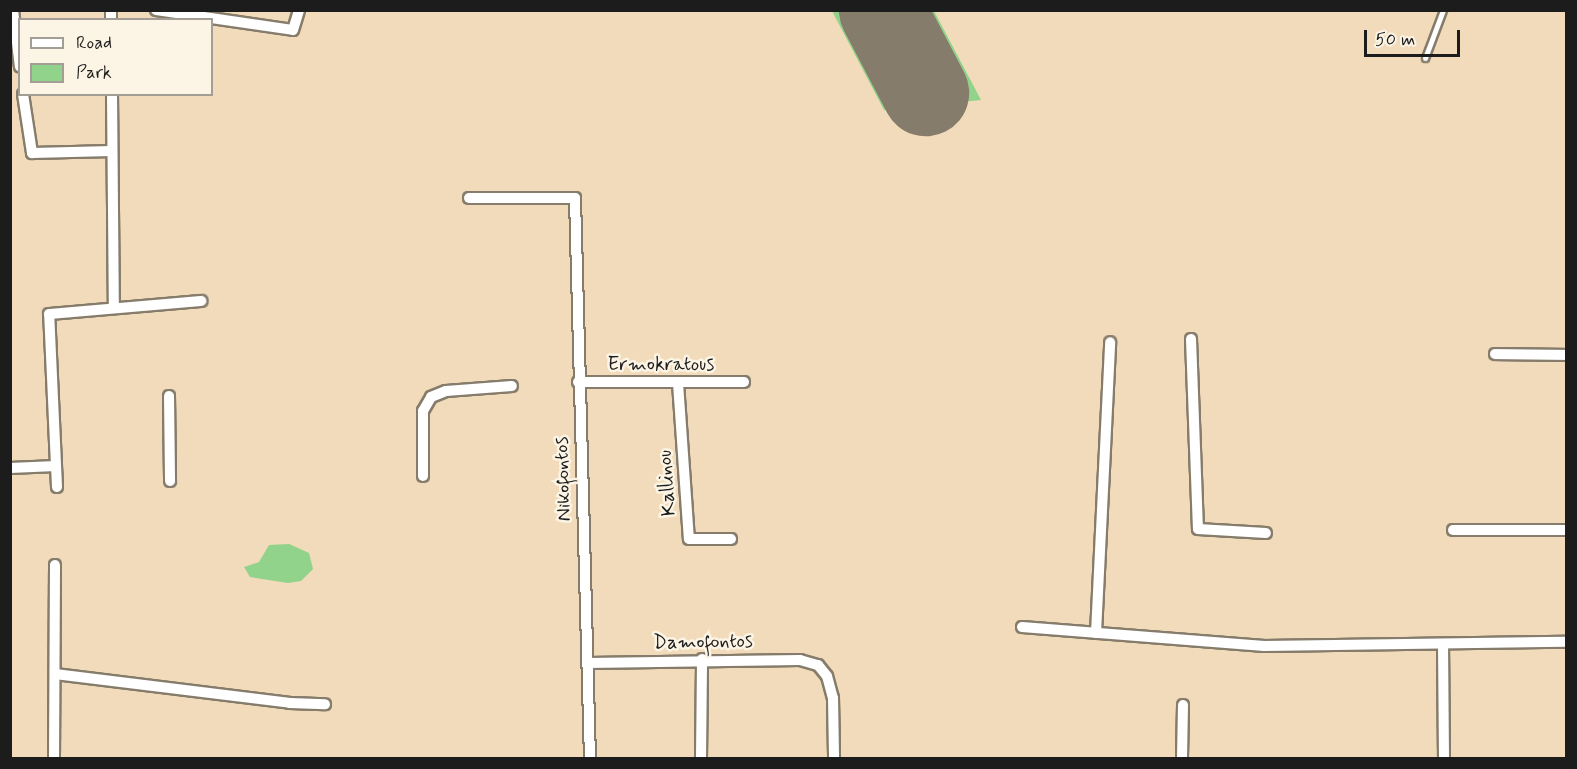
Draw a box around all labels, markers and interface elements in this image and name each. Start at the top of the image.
legend [18,18,213,96]
scale bar [1367,18,1463,56]
text: 50 m [1375,28,1415,52]
text: Road [76,31,112,55]
text: Park [76,61,112,85]
street label: Ermokratous [608,352,714,376]
street label: Nikofontos [550,436,576,522]
street label: Kallinou [653,449,681,517]
street label: Damofontos [653,629,753,655]

